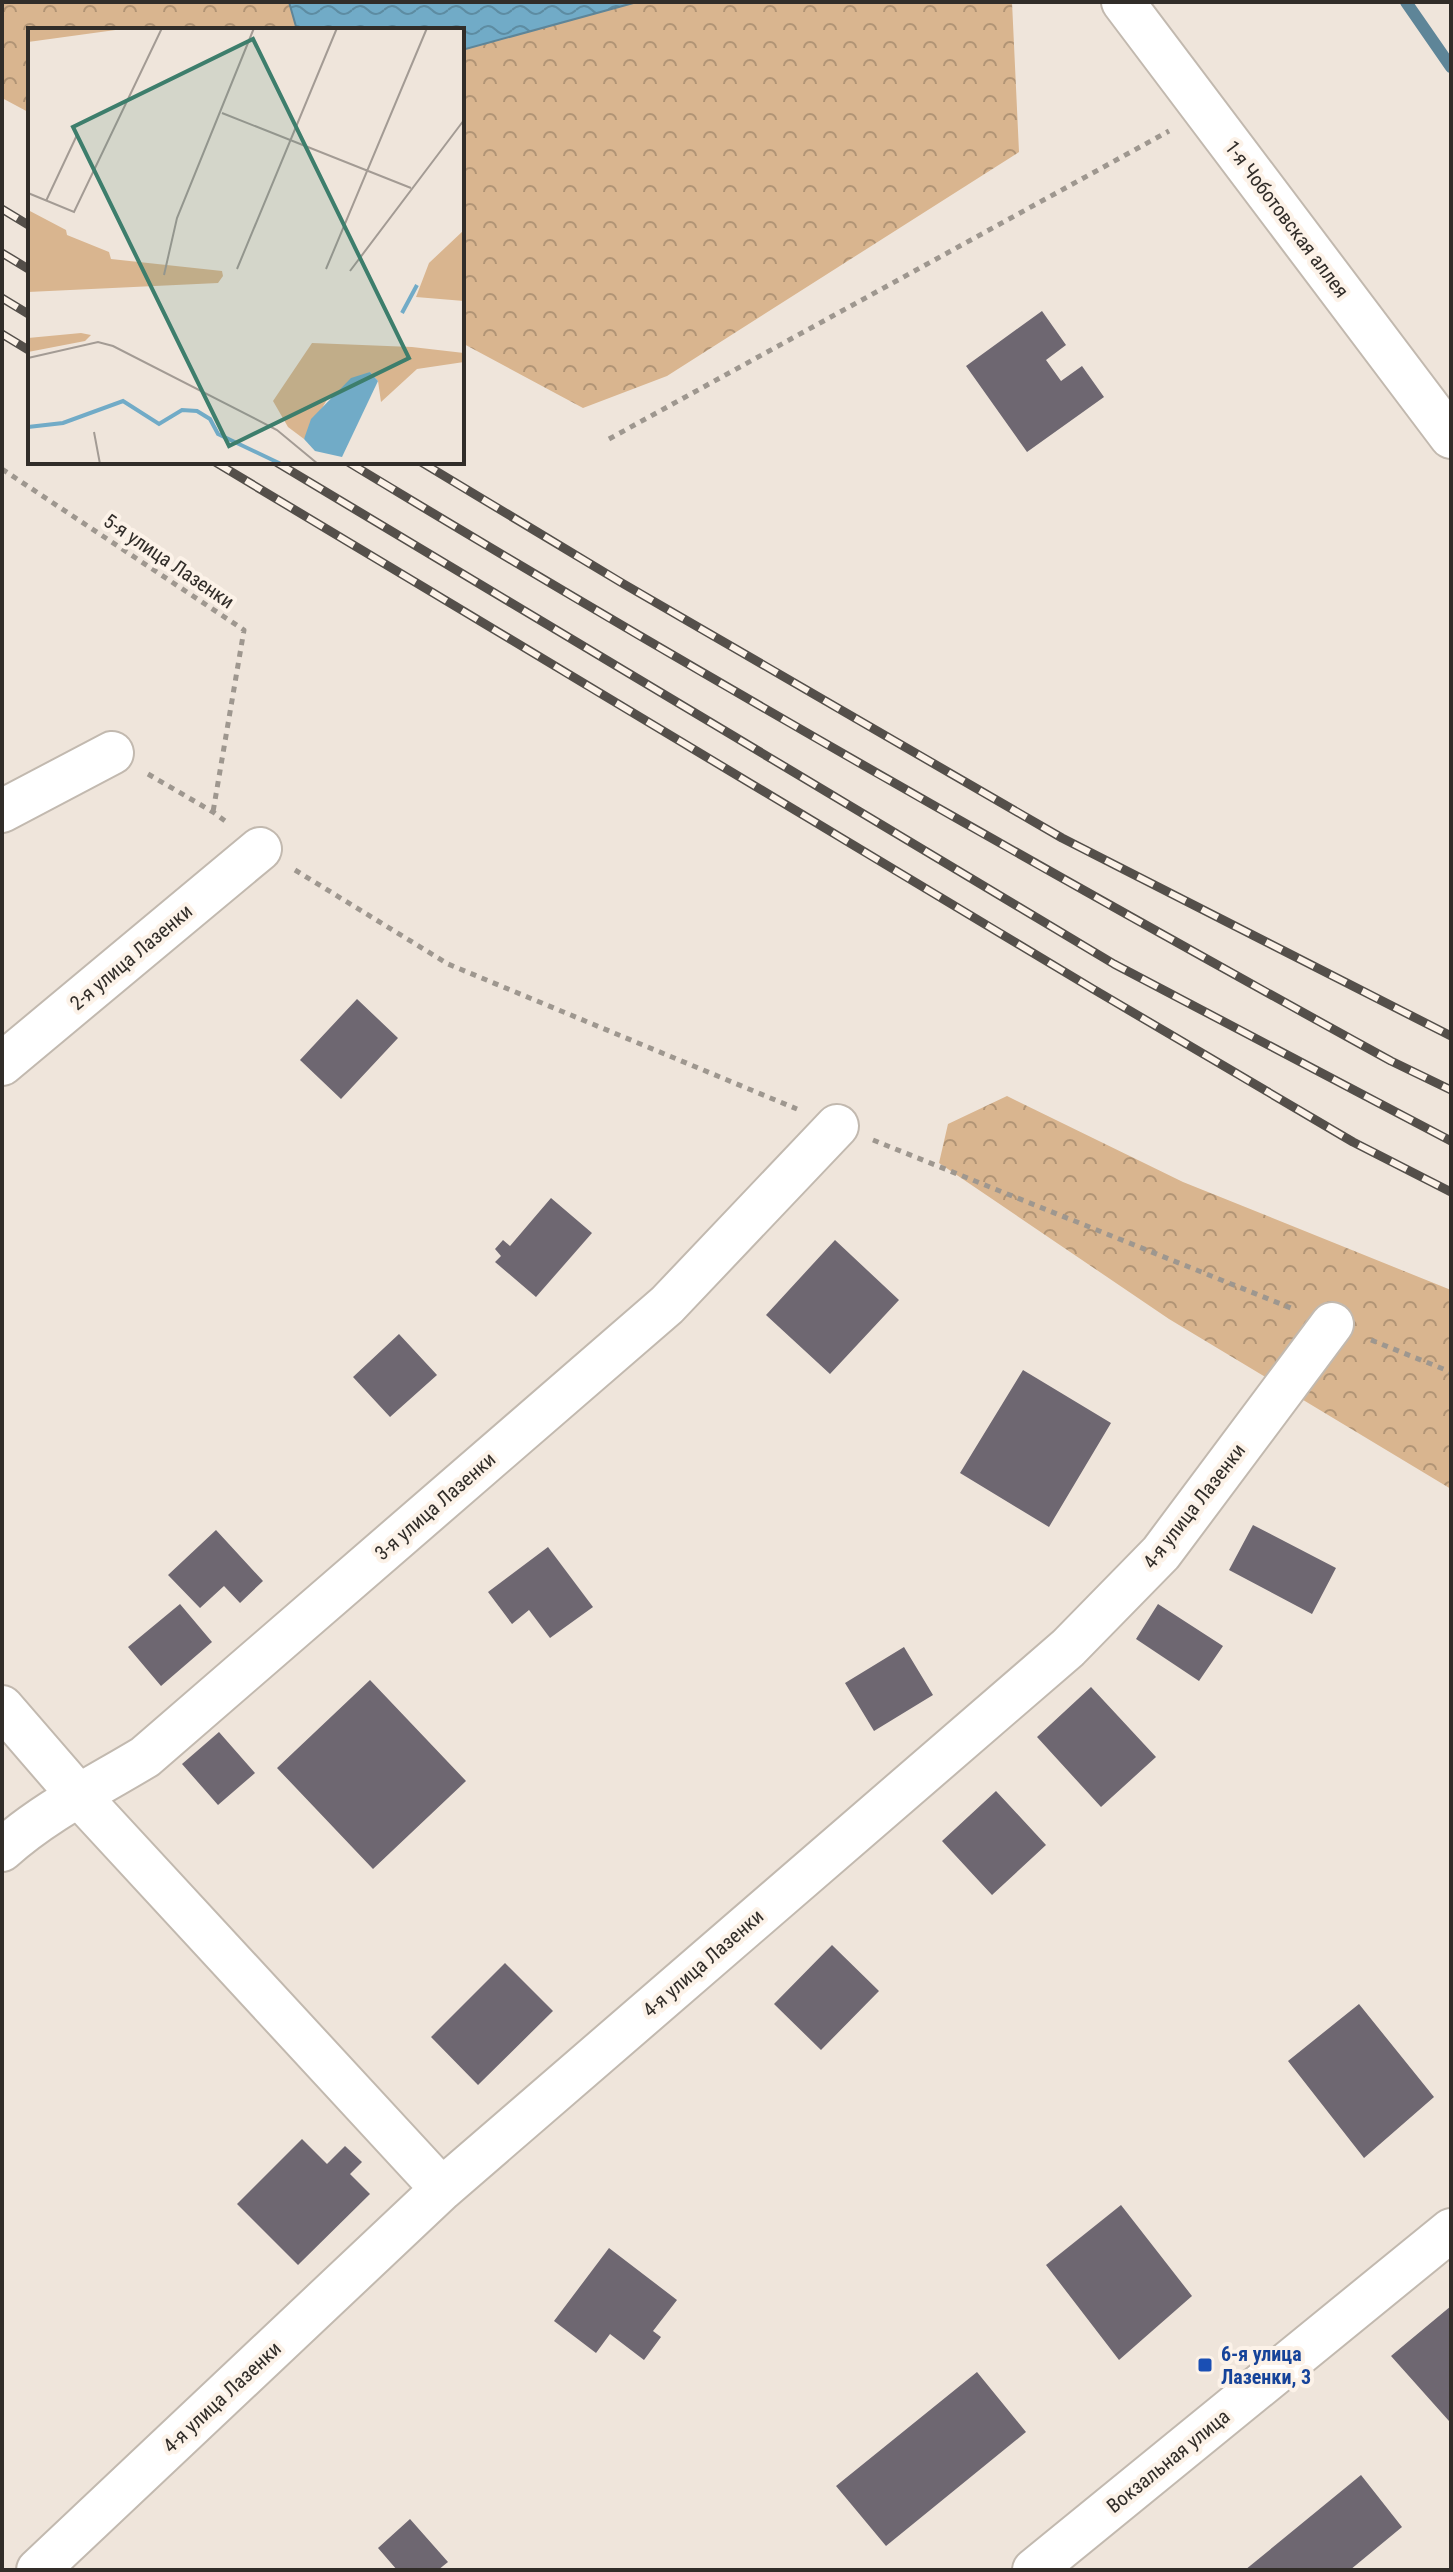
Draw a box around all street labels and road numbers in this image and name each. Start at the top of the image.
street label: 1-я Чоботовская аллея [1220,136,1354,302]
street label: 5-я улица Лазенки [99,508,239,614]
street label: 2-я улица Лазенки [65,899,197,1015]
street label: 4-я улица Лазенки [1138,1439,1250,1573]
street label: 3-я улица Лазенки [370,1447,500,1565]
street label: 4-я улица Лазенки [638,1904,768,2022]
street label: 4-я улица Лазенки [158,2336,286,2458]
street label: Вокзальная улица [1102,2404,1234,2518]

